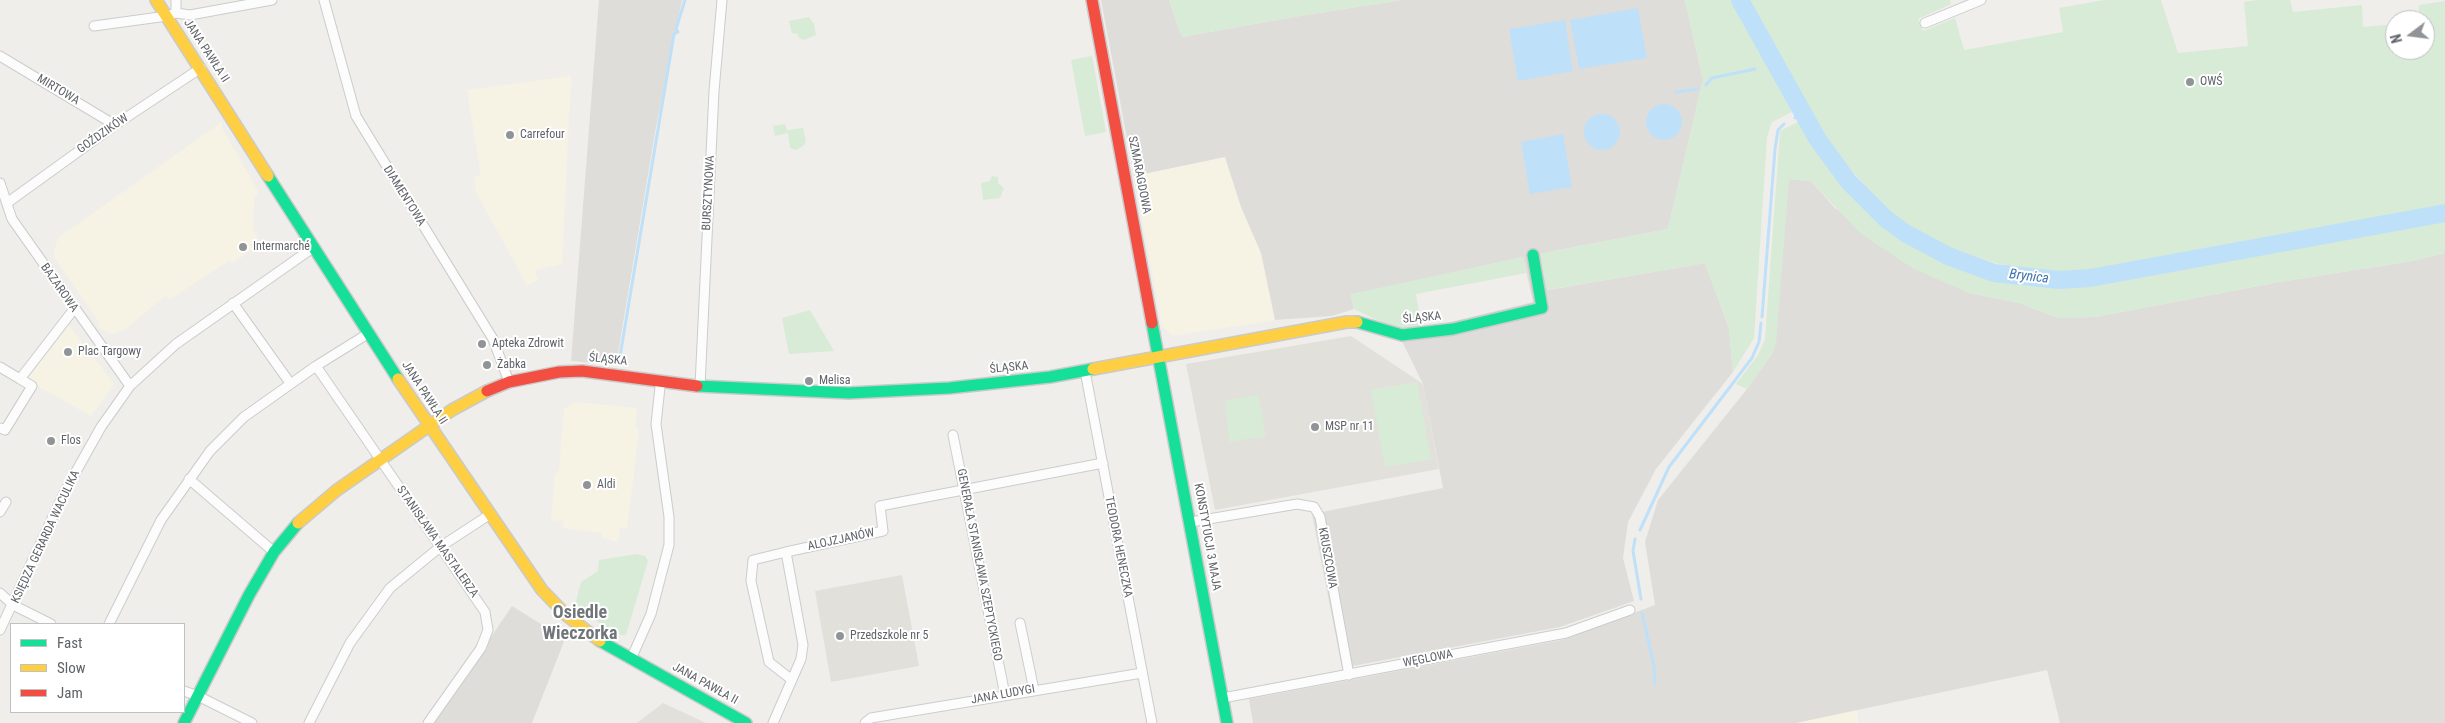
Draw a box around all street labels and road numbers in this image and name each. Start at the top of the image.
street label: JANA PAWŁA II [180,17,232,85]
street label: MIRTOWA [34,72,82,108]
street label: GOŹDZIKÓW [75,111,131,157]
street label: SZMARAGDOWA [1124,135,1154,215]
street label: BURSZTYNOWA [700,155,718,231]
street label: DIAMENTOWA [380,163,428,229]
street label: BAZAROWA [37,261,81,315]
street label: ŚLĄSKA [1402,309,1442,327]
street label: ŚLĄSKA [588,351,628,369]
street label: JANA PAWŁA II [398,359,450,427]
street label: ŚLĄSKA [989,359,1029,377]
street label: KSIĘDZA GERARDA WACULIKA [9,468,83,606]
street label: GENERAŁA STANISŁAWA SZEPTYCKIEGO [953,468,1005,662]
street label: KONSTYTUCJI 3 MAJA [1190,482,1224,592]
street label: STANISŁAWA MASTALERZA [393,484,481,600]
street label: TEODORA HENECZKA [1101,495,1135,599]
street label: ALOJZJANÓW [806,526,876,554]
street label: KRUSZCOWA [1315,526,1339,590]
street label: WĘGLOWA [1402,647,1454,671]
street label: JANA PAWŁA II [670,660,740,708]
street label: JANA LUDYGI [970,682,1036,708]

